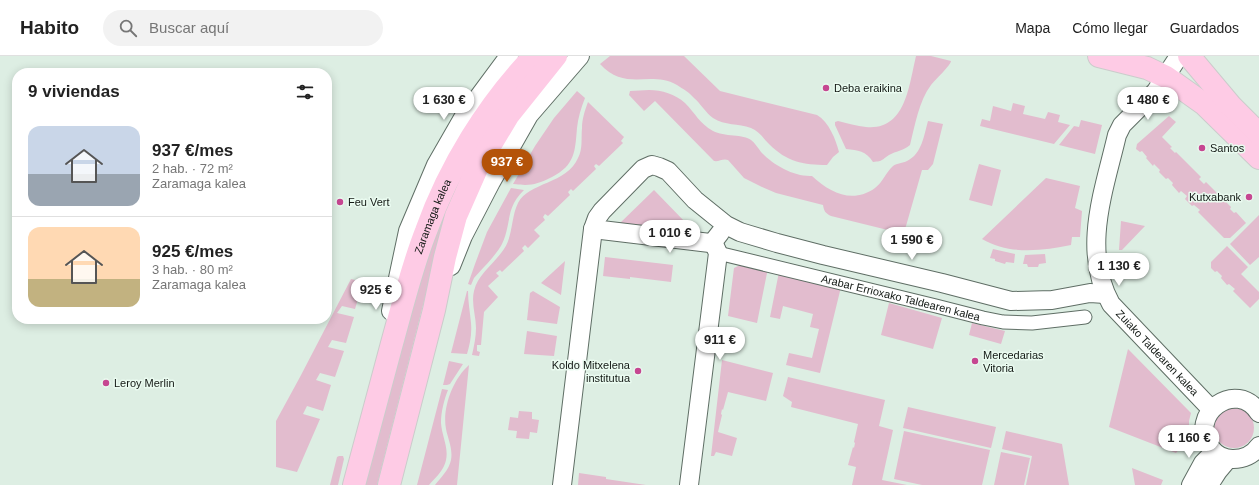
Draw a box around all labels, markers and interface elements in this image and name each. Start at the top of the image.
search box [103,10,383,46]
text: Habito [20,17,79,38]
icon: search [117,17,139,39]
text: Buscar aquí [149,19,229,36]
text: Mapa [1015,20,1050,36]
text: Cómo llegar [1072,20,1148,36]
text: Guardados [1170,20,1239,36]
icon: filters [294,81,316,103]
text: 9 viviendas [28,82,120,101]
place label: Deba eraikina [834,82,903,94]
marker: Deba eraikina [821,83,831,93]
pin: 1 630 € [407,87,481,121]
pin: 1 480 € [1111,87,1185,121]
text: 1 630 € [422,92,466,107]
text: 1 480 € [1126,92,1170,107]
text: 937 €/mes [152,141,233,160]
icon: home [60,142,108,190]
place label: Santos [1210,142,1245,154]
marker: Santos [1197,143,1207,153]
pin: 937 € [479,149,535,183]
text: 937 € [491,154,523,169]
text: 2 hab. · 72 m² [152,161,233,176]
text: Zaramaga kalea [152,176,246,191]
street label: Zaramaga kalea [412,176,454,255]
place label: Kutxabank [1189,191,1241,203]
marker: Kutxabank [1244,192,1254,202]
place label: Feu Vert [348,196,390,208]
marker: Feu Vert [335,197,345,207]
pin: 1 010 € [633,220,707,254]
text: 1 010 € [648,225,692,240]
pin: 1 590 € [875,227,949,261]
text: 1 590 € [890,232,934,247]
text: 925 €/mes [152,242,233,261]
icon: home [60,243,108,291]
pin: 1 130 € [1082,253,1156,287]
text: 1 130 € [1097,258,1141,273]
text: 3 hab. · 80 m² [152,262,233,277]
street label: Arabar Errioxako Taldearen kalea [820,272,982,323]
text: Zaramaga kalea [152,277,246,292]
pin: 925 € [348,277,404,311]
text: 925 € [360,282,392,297]
street label: Zuiako Taldearen kalea [1114,307,1201,399]
pin: 911 € [692,327,748,361]
text: 911 € [704,332,736,347]
place label: Mercedarias Vitoria [983,349,1044,374]
marker: Mercedarias Vitoria [970,356,980,366]
place label: Koldo Mitxelena institutua [552,359,631,384]
marker: Koldo Mitxelena institutua [633,366,643,376]
place label: Leroy Merlin [114,377,175,389]
marker: Leroy Merlin [101,378,111,388]
pin: 1 160 € [1152,425,1226,459]
text: 1 160 € [1167,430,1211,445]

